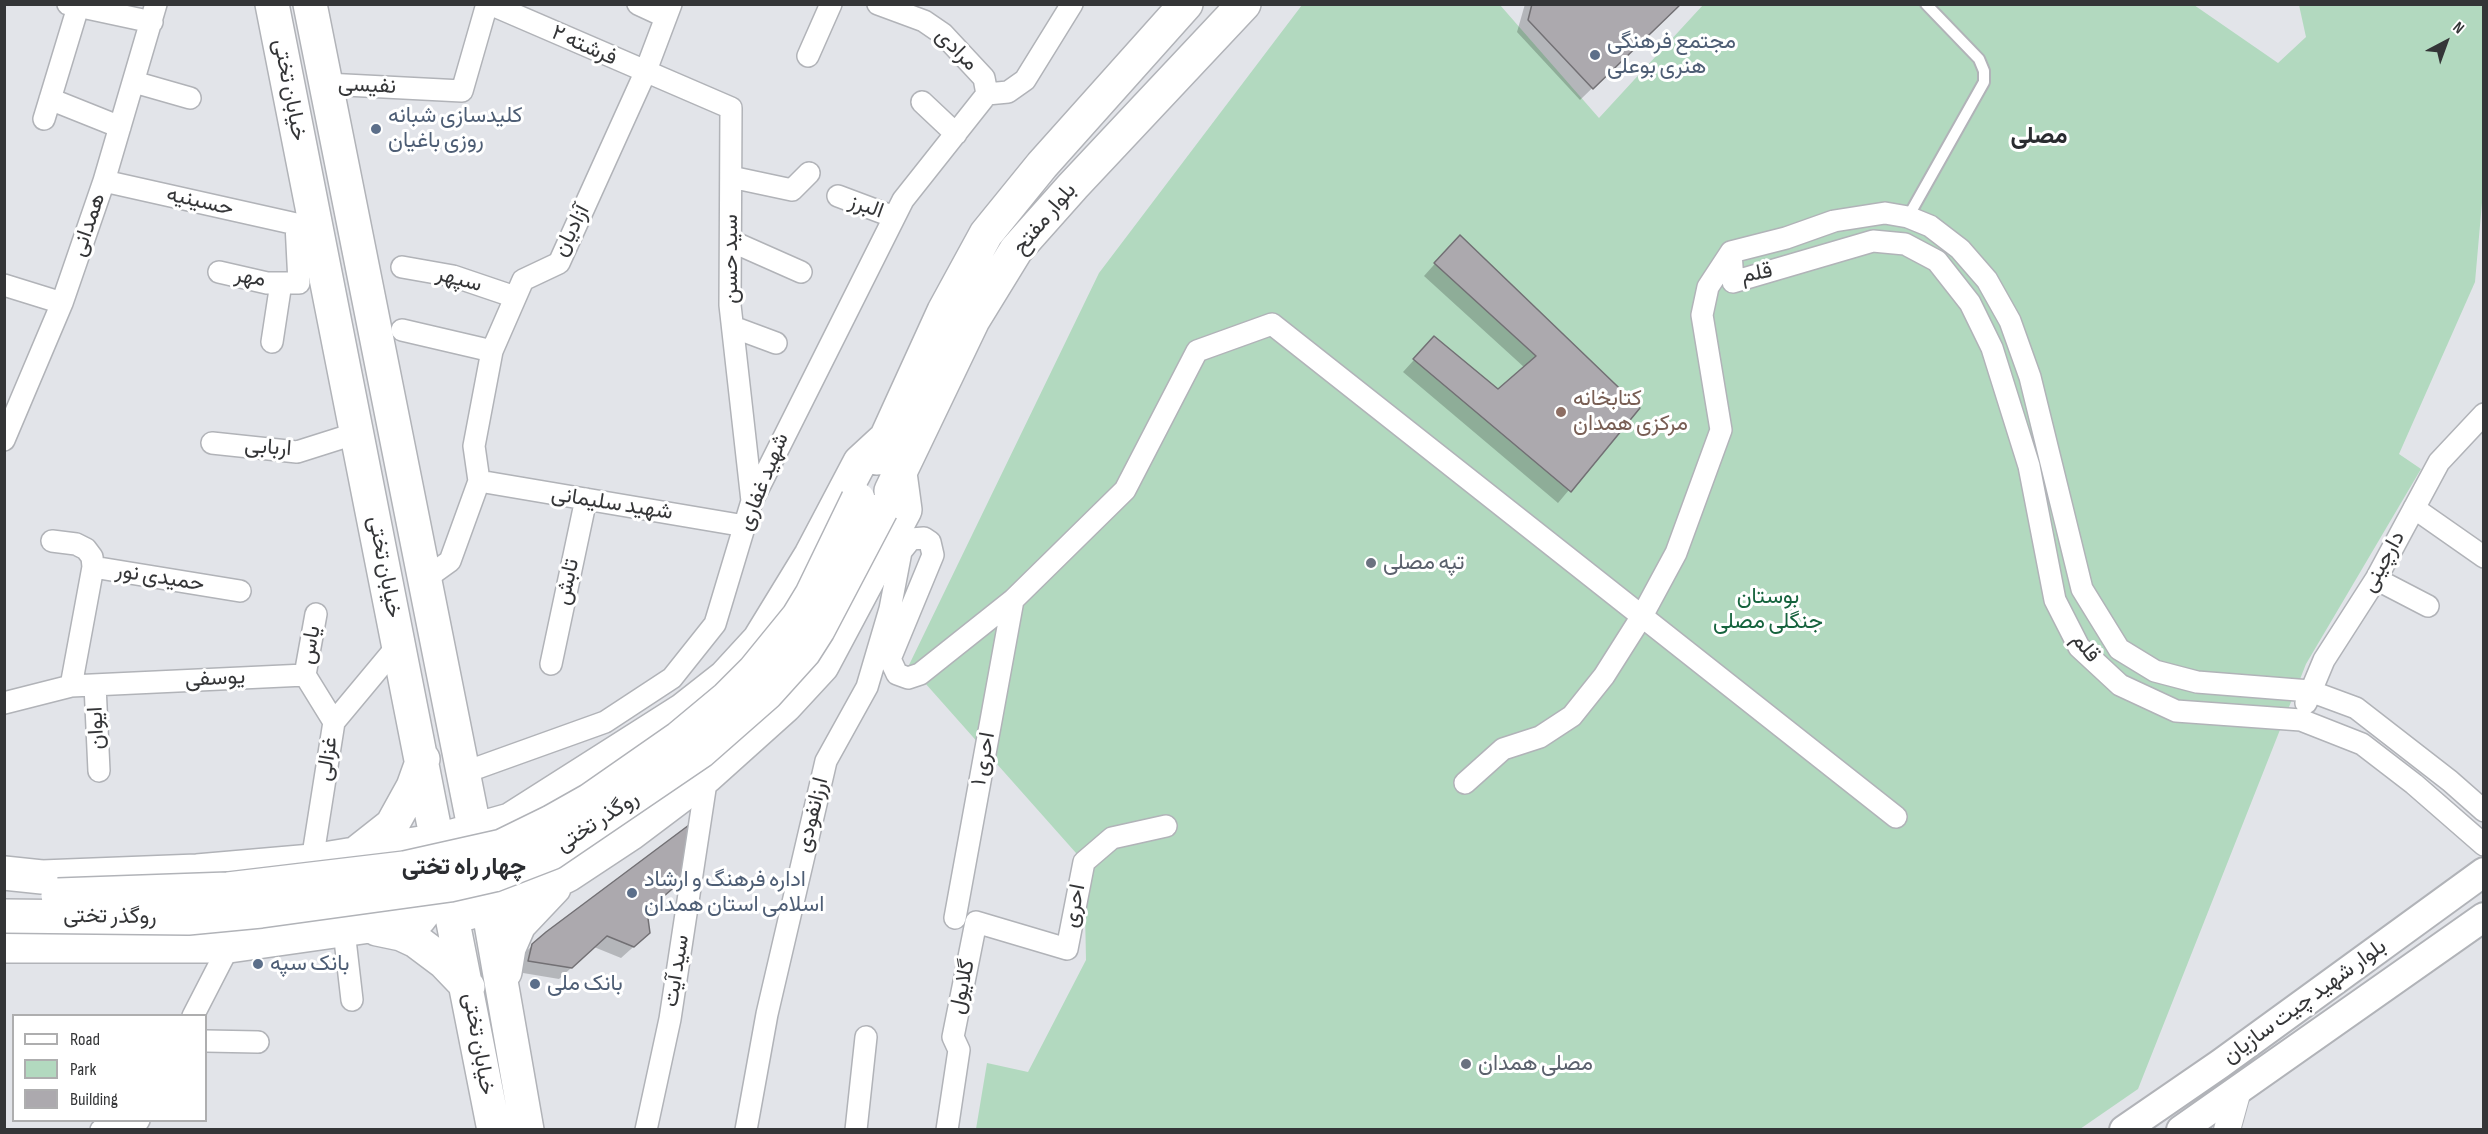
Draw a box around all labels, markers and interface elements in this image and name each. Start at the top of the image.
north arrow [2416,12,2476,72]
text: N [2449,18,2468,38]
street label: فرشته ۲ [547,20,621,72]
street label: مرادی [929,23,983,77]
place label: مجتمع فرهنگی هنری بوعلی [1607,29,1736,80]
street label: خیابان تختی [266,37,312,143]
marker: مجتمع فرهنگی هنری بوعلی [1588,48,1602,62]
street label: نفیسی [337,71,397,101]
place label: کلیدسازی شبانه روزی باغیان [388,103,523,154]
marker: کلیدسازی شبانه روزی باغیان [369,122,383,136]
district label: مصلی [2010,123,2068,151]
street label: بلوار مفتح [1008,178,1082,260]
street label: حسینیه [164,181,236,223]
street label: البرز [845,189,887,225]
street label: همدانی [66,190,112,260]
street label: آزادیان [548,201,596,261]
street label: سید حسن [718,214,744,304]
street label: قلم [1739,258,1775,290]
street label: سپهر [433,261,485,299]
street label: مهر [232,262,268,294]
place label: کتابخانه مرکزی همدان [1573,386,1688,438]
marker: کتابخانه مرکزی همدان [1554,405,1568,419]
street label: شهید غفاری [733,429,795,535]
street label: اربابی [244,433,292,463]
street label: شهید سلیمانی [549,481,675,527]
street label: خیابان تختی [361,514,407,620]
street label: دارچینی [2356,527,2412,597]
place label: تپه مصلی [1383,550,1465,576]
street label: تابش [550,556,586,608]
marker: تپه مصلی [1364,556,1378,570]
street label: حمیدی نور [114,558,206,598]
park label: بوستان جنگلی مصلی [1713,584,1823,636]
street label: یاس [295,624,327,666]
street label: قلم [2065,628,2105,668]
street label: یوسفی [184,664,246,694]
street label: ایوان [83,706,111,750]
street label: احری ۱ [966,730,1002,788]
street label: غزالی [312,735,344,783]
street label: ارزانفودی [791,775,835,855]
street label: روگذر تختی [552,786,644,858]
district label: چهار راه تختی [402,854,526,882]
place label: اداره فرهنگ و ارشاد اسلامی استان همدان [644,867,824,918]
street label: احری [1058,882,1092,930]
marker: اداره فرهنگ و ارشاد اسلامی استان همدان [625,886,639,900]
street label: روگذر تختی [63,903,157,931]
street label: سید آیت [658,933,696,1009]
street label: بلوار شهید چیت سازیان [2218,934,2392,1070]
place label: بانک سپه [270,951,349,977]
marker: بانک سپه [251,957,265,971]
street label: گلایول [944,957,982,1017]
place label: بانک ملی [547,971,623,997]
marker: بانک ملی [528,977,542,991]
street label: خیابان تختی [456,991,500,1097]
legend [12,1014,207,1122]
text: Road [70,1029,100,1050]
place label: مصلی همدان [1478,1051,1593,1077]
marker: مصلی همدان [1459,1057,1473,1071]
text: Park [70,1059,96,1080]
text: Building [70,1089,118,1110]

